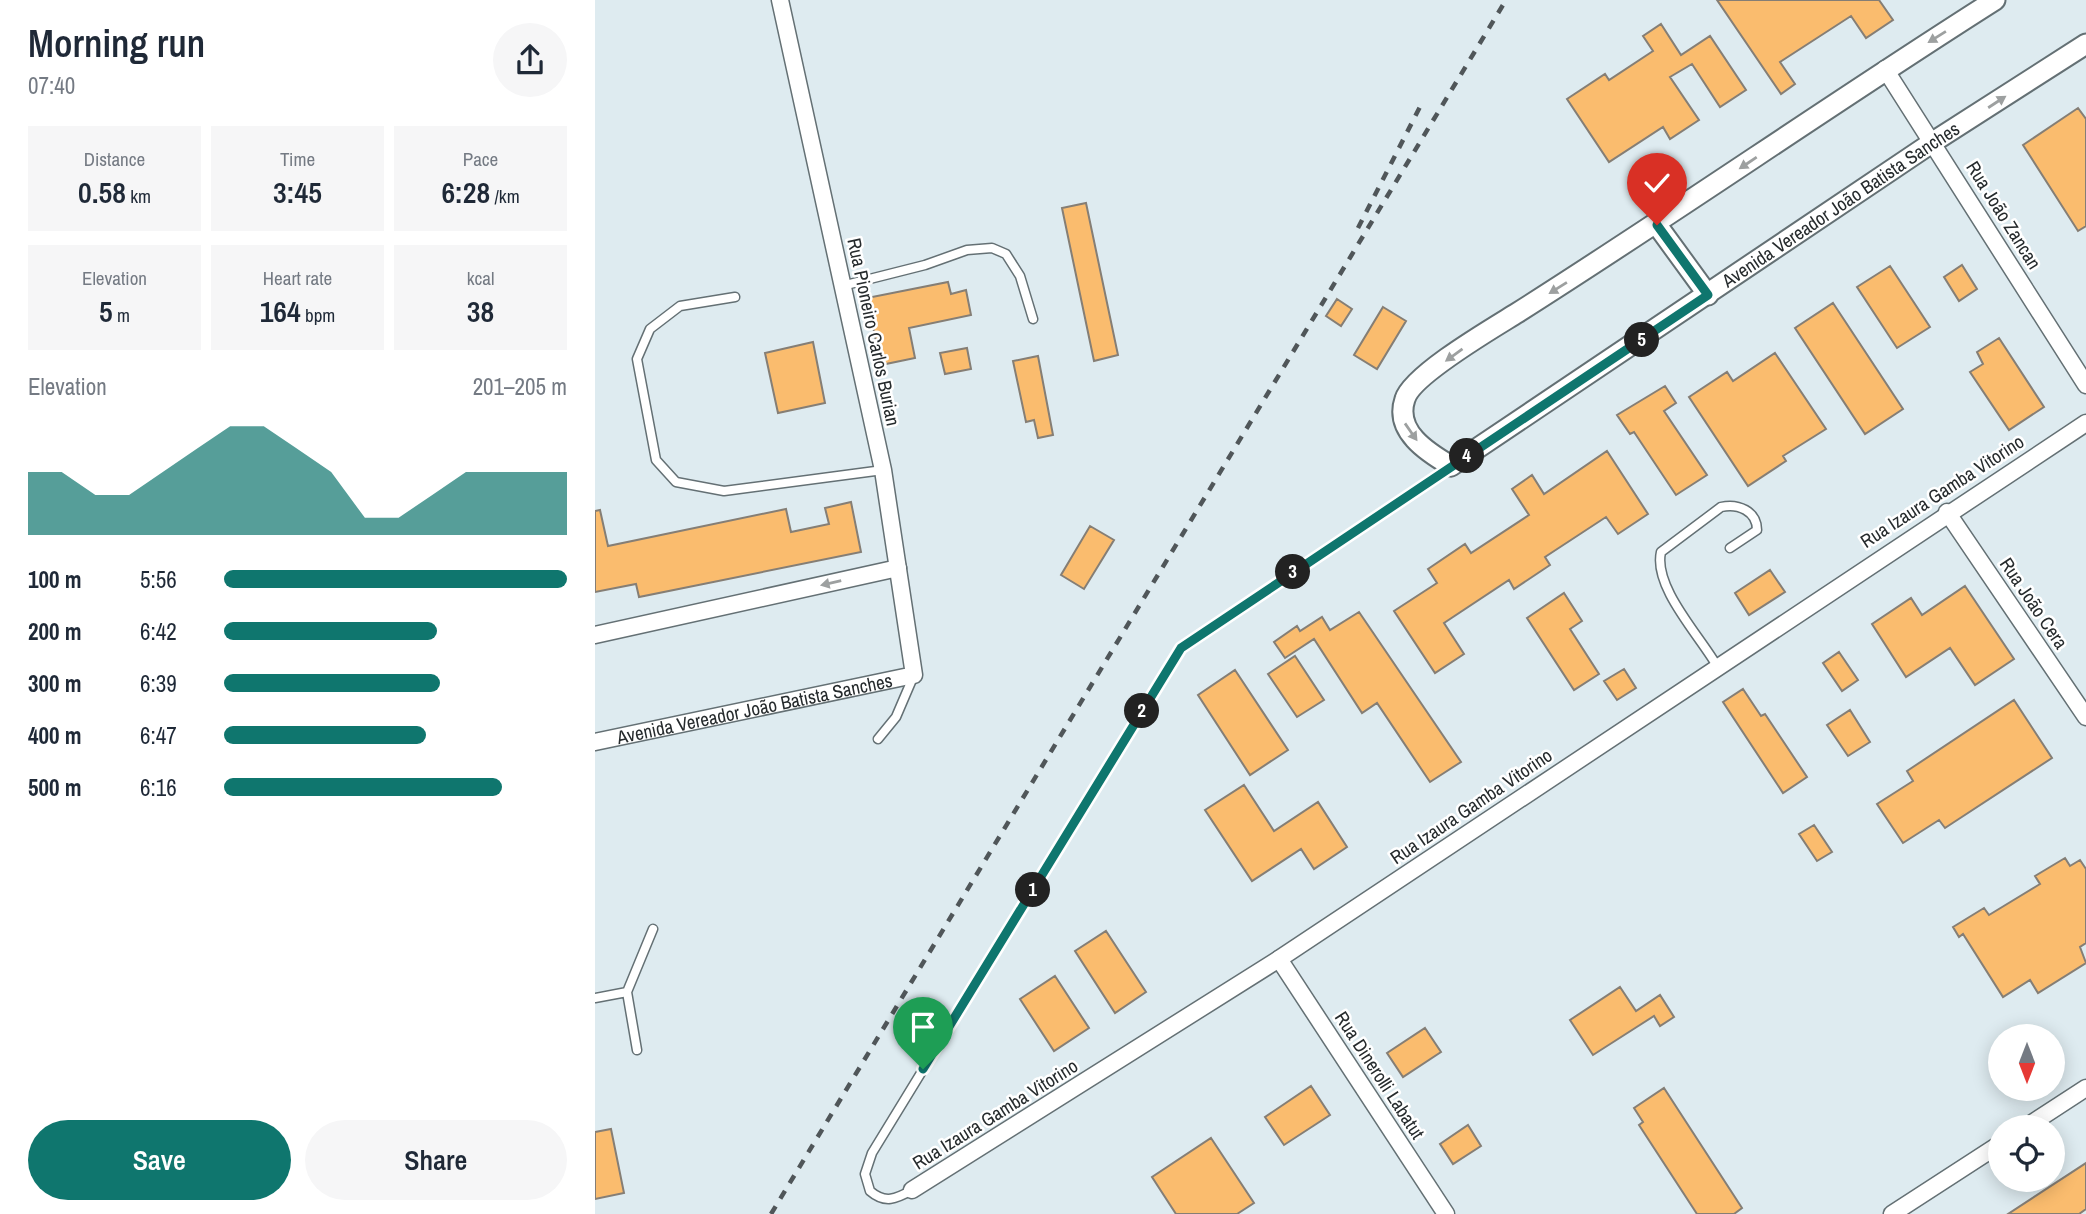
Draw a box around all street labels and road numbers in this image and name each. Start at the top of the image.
street label: Avenida Vereador João Batista Sanches [1716,115,1964,294]
street label: Rua João Zancan [1960,156,2048,274]
street label: Rua Pioneiro Carlos Burian [841,236,907,428]
street label: Rua Izaura Gamba Vitorino [1855,428,2029,554]
street label: Rua João Cera [1994,552,2074,654]
street label: Avenida Vereador João Batista Sanches [614,667,895,750]
street label: Rua Izaura Gamba Vitorino [1385,742,1557,870]
street label: Rua Dinerolli Labatut [1329,1006,1431,1144]
street label: Rua Izaura Gamba Vitorino [907,1053,1083,1175]

